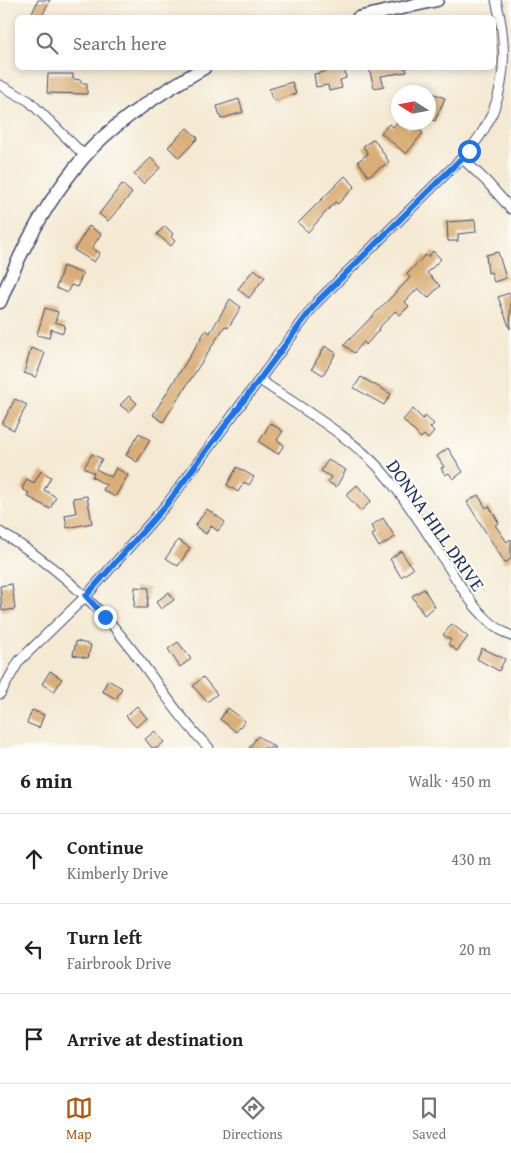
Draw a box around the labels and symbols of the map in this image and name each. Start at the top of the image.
north arrow [391,85,436,130]
route start [458,140,481,163]
street label: DONNA HILL DRIVE [380,453,492,597]
route end [94,606,117,629]

